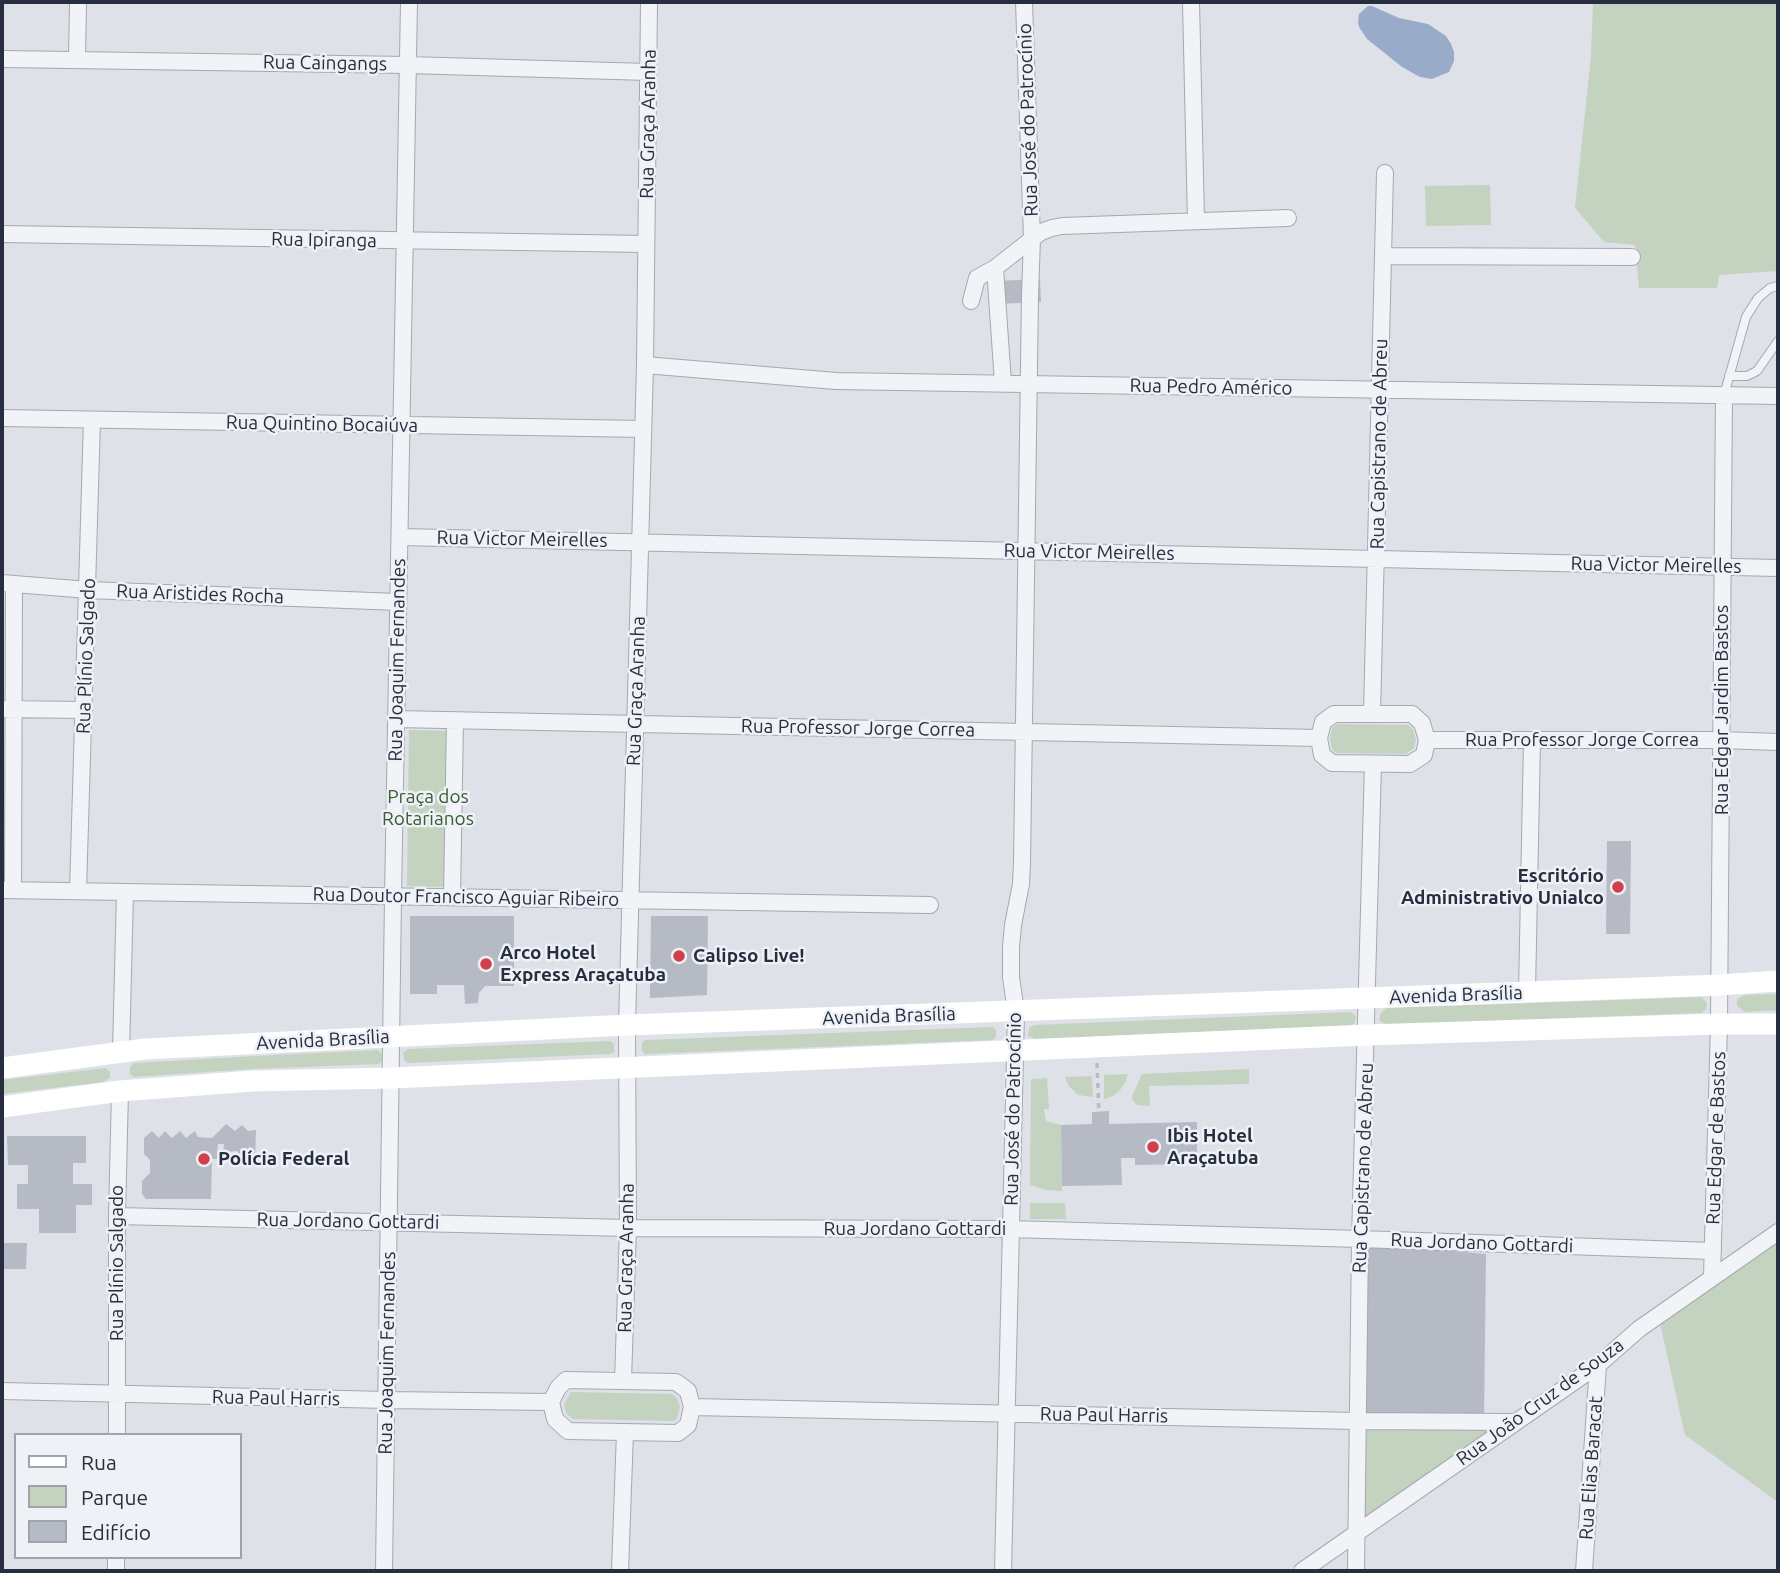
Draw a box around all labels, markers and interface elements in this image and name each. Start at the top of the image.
street label: Rua José do Patrocínio [1013,23,1043,217]
street label: Rua Graça Aranha [635,49,661,199]
street label: Rua Caingangs [263,51,387,75]
street label: Rua Ipiranga [271,228,377,252]
street label: Rua Capistrano de Abreu [1366,338,1392,550]
street label: Rua Pedro Américo [1129,374,1293,400]
street label: Rua Quintino Bocaiúva [226,411,418,437]
street label: Rua Victor Meirelles [436,526,608,552]
street label: Rua Victor Meirelles [1003,539,1175,565]
street label: Rua Victor Meirelles [1570,552,1742,578]
street label: Rua Joaquim Fernandes [384,558,410,762]
street label: Rua Plínio Salgado [72,577,100,735]
street label: Rua Aristides Rocha [116,580,284,608]
street label: Rua Edgar Jardim Bastos [1711,605,1733,815]
street label: Rua Graça Aranha [622,616,650,766]
street label: Rua Professor Jorge Correa [741,715,975,741]
street label: Rua Professor Jorge Correa [1465,729,1699,751]
park label: Praça dos Rotarianos [382,786,474,830]
place label: Escritório Administrativo Unialco [1401,865,1604,909]
marker: Escritório Administrativo Unialco [1610,879,1626,895]
street label: Rua Doutor Francisco Aguiar Ribeiro [312,883,620,911]
place label: Arco Hotel Express Araçatuba [500,942,666,986]
place label: Calipso Live! [693,945,805,967]
marker: Calipso Live! [671,948,687,964]
marker: Arco Hotel Express Araçatuba [478,956,494,972]
street label: Avenida Brasília [1389,981,1523,1009]
street label: Avenida Brasília [822,1002,956,1030]
street label: Rua José do Patrocínio [1000,1012,1026,1206]
street label: Avenida Brasília [256,1025,390,1055]
street label: Rua Edgar de Bastos [1702,1051,1730,1225]
street label: Rua Capistrano de Abreu [1348,1062,1378,1274]
place label: Ibis Hotel Araçatuba [1167,1125,1259,1169]
marker: Ibis Hotel Araçatuba [1145,1139,1161,1155]
place label: Polícia Federal [218,1148,349,1170]
marker: Polícia Federal [196,1151,212,1167]
street label: Rua Graça Aranha [613,1183,639,1333]
street label: Rua Plínio Salgado [106,1185,128,1341]
street label: Rua Jordano Gottardi [256,1208,440,1234]
street label: Rua Jordano Gottardi [824,1218,1006,1240]
street label: Rua Jordano Gottardi [1390,1228,1574,1258]
street label: Rua Joaquim Fernandes [374,1251,400,1455]
street label: Rua João Cruz de Souza [1452,1334,1628,1470]
street label: Rua Paul Harris [212,1385,340,1411]
street label: Rua Elias Baracat [1575,1395,1607,1541]
street label: Rua Paul Harris [1040,1402,1168,1428]
legend [14,1433,242,1559]
text: Rua [81,1450,117,1474]
text: Parque [81,1485,148,1509]
text: Edifício [81,1520,151,1544]

